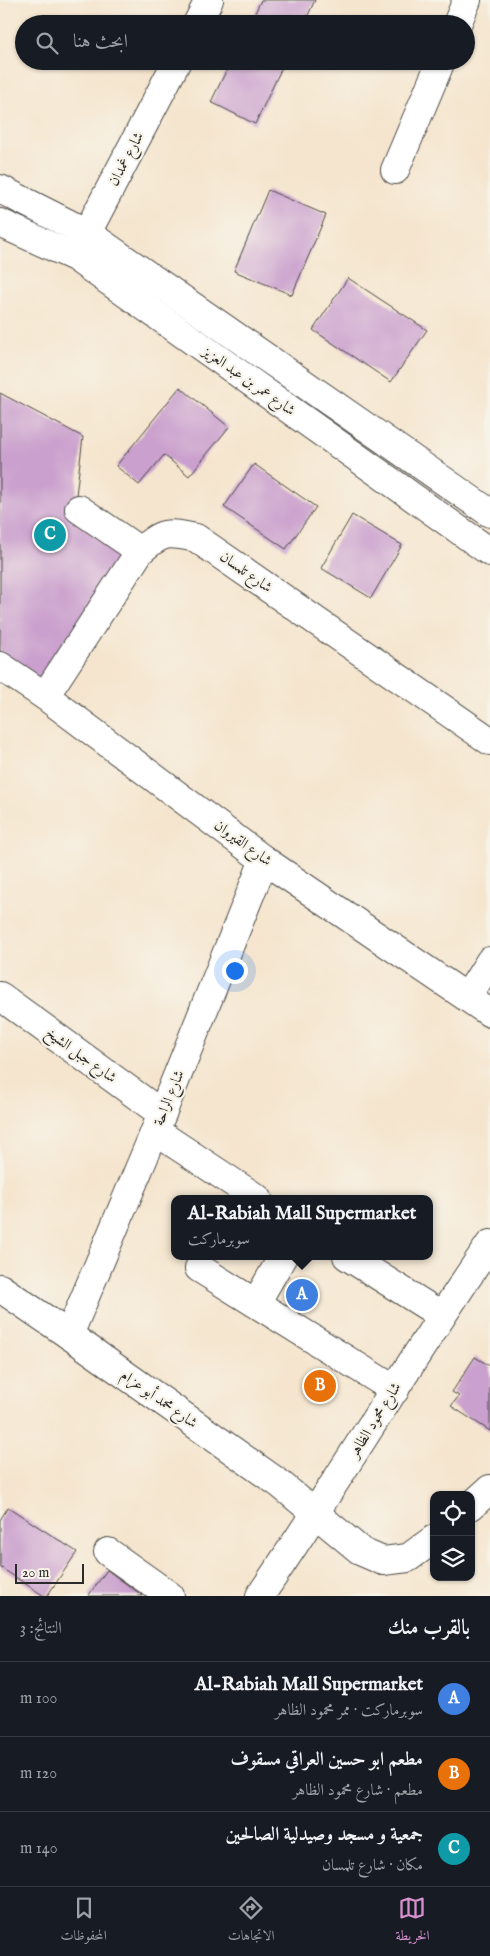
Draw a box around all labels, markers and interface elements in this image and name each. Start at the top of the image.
search box [15,15,475,70]
icon: search [33,29,61,57]
text: ابحث هنا [73,30,128,54]
street label: شارع غمدان [104,129,151,191]
street label: شارع عمر بن عبد العزيز [196,341,299,422]
pin: C [34,516,66,554]
street label: شارع تلمسان [214,547,276,599]
street label: شارع القيروان [209,816,276,873]
your location [222,958,248,984]
street label: شارع جبل الشيخ [39,1023,120,1090]
street label: شارع الراحة [149,1067,191,1130]
popup [171,1195,433,1260]
text: Al-Rabiah Mall Supermarket [188,1202,416,1226]
text: سوبرماركت [188,1230,250,1250]
pin: A [286,1276,318,1314]
street label: شارع محمد أبو عزام [115,1364,202,1435]
pin: B [304,1367,336,1405]
street label: شارع محمود الظاهر [343,1379,408,1464]
map controls [430,1491,475,1581]
button: locate [430,1491,475,1536]
button: layers [430,1536,475,1581]
scale bar [15,1561,84,1584]
text: 20 m [22,1564,49,1582]
text: بالقرب منك [388,1615,470,1642]
text: النتائج: 3 [20,1619,62,1639]
text: Al-Rabiah Mall Supermarket [195,1673,423,1697]
text: 100 m [20,1689,57,1709]
text: A [449,1689,459,1709]
text: سوبرماركت · ممر محمود الظاهر [275,1701,423,1721]
text: مطعم ابو حسين العراقي مسقوف [231,1748,423,1772]
text: 120 m [20,1764,57,1784]
text: B [449,1764,459,1784]
text: مطعم · شارع محمود الظاهر [293,1781,423,1801]
text: جمعية و مسجد وصيدلية الصالحين [226,1823,423,1847]
text: 140 m [20,1839,58,1859]
text: C [448,1839,460,1859]
text: مكان · شارع تلمسان [322,1856,423,1876]
tab: المحفوظات [61,1894,107,1949]
tab: الاتجاهات [228,1894,274,1949]
tab: الخريطة [395,1894,430,1949]

